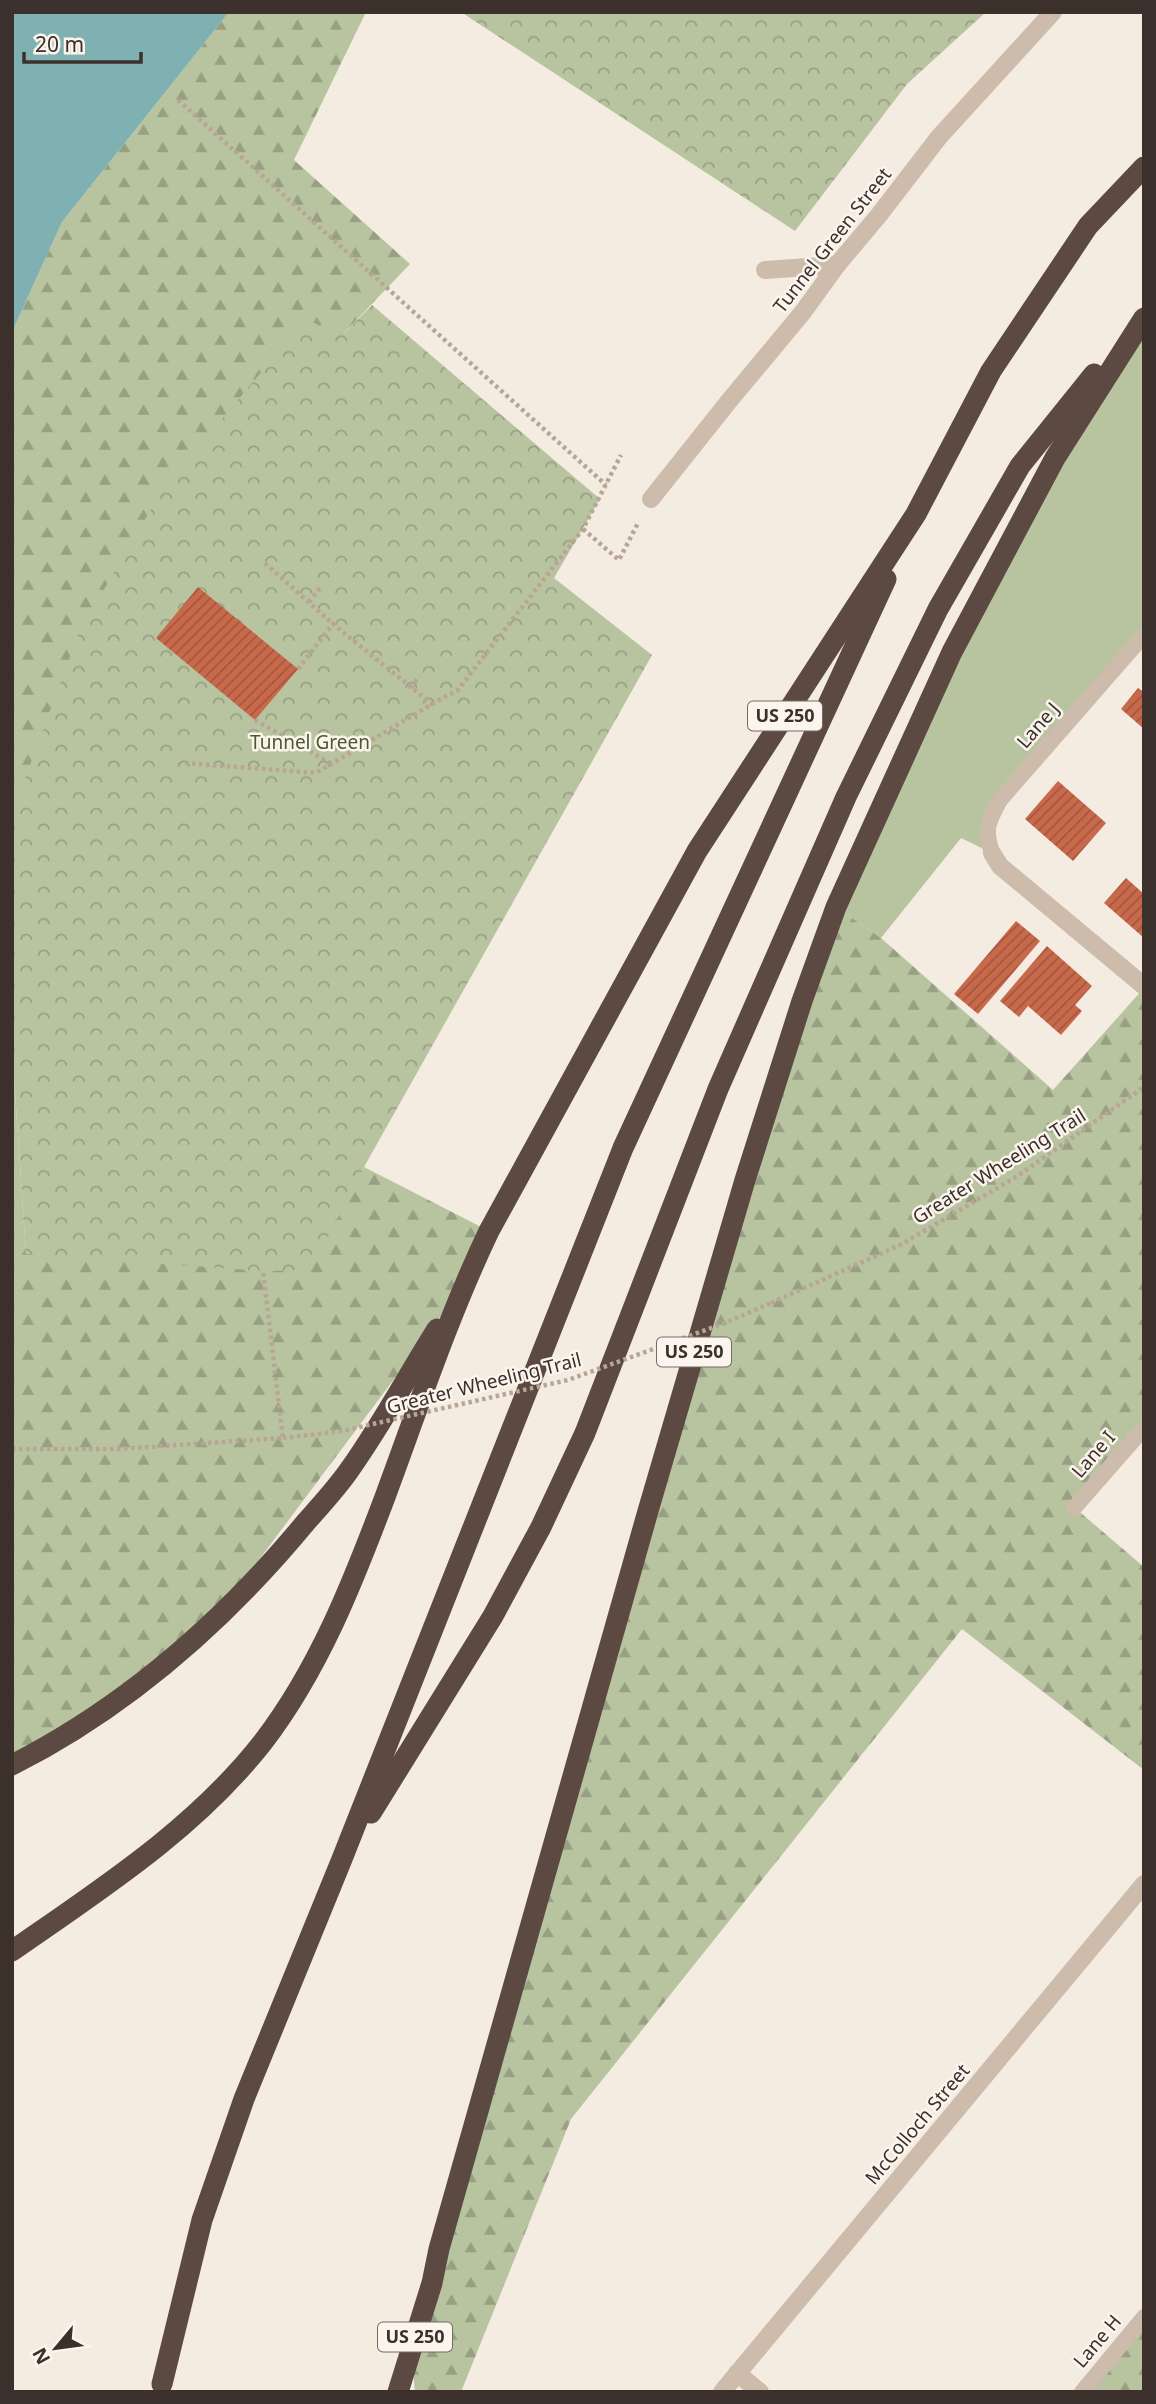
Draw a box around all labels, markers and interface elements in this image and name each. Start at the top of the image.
scale bar [24,21,142,65]
text: 20 m [35,30,84,58]
street label: Tunnel Green Street [767,162,897,318]
street label: Lane J [1011,696,1065,754]
road number: US 250 [748,702,822,730]
park label: Tunnel Green [250,729,370,755]
street label: Greater Wheeling Trail [907,1102,1091,1230]
road number: US 250 [657,1338,731,1366]
street label: Greater Wheeling Trail [384,1346,584,1420]
street label: Lane I [1065,1425,1121,1483]
street label: McColloch Street [859,2058,975,2190]
street label: Lane H [1067,2309,1127,2373]
north arrow [21,2313,91,2383]
road number: US 250 [378,2322,452,2351]
text: N [26,2343,56,2369]

